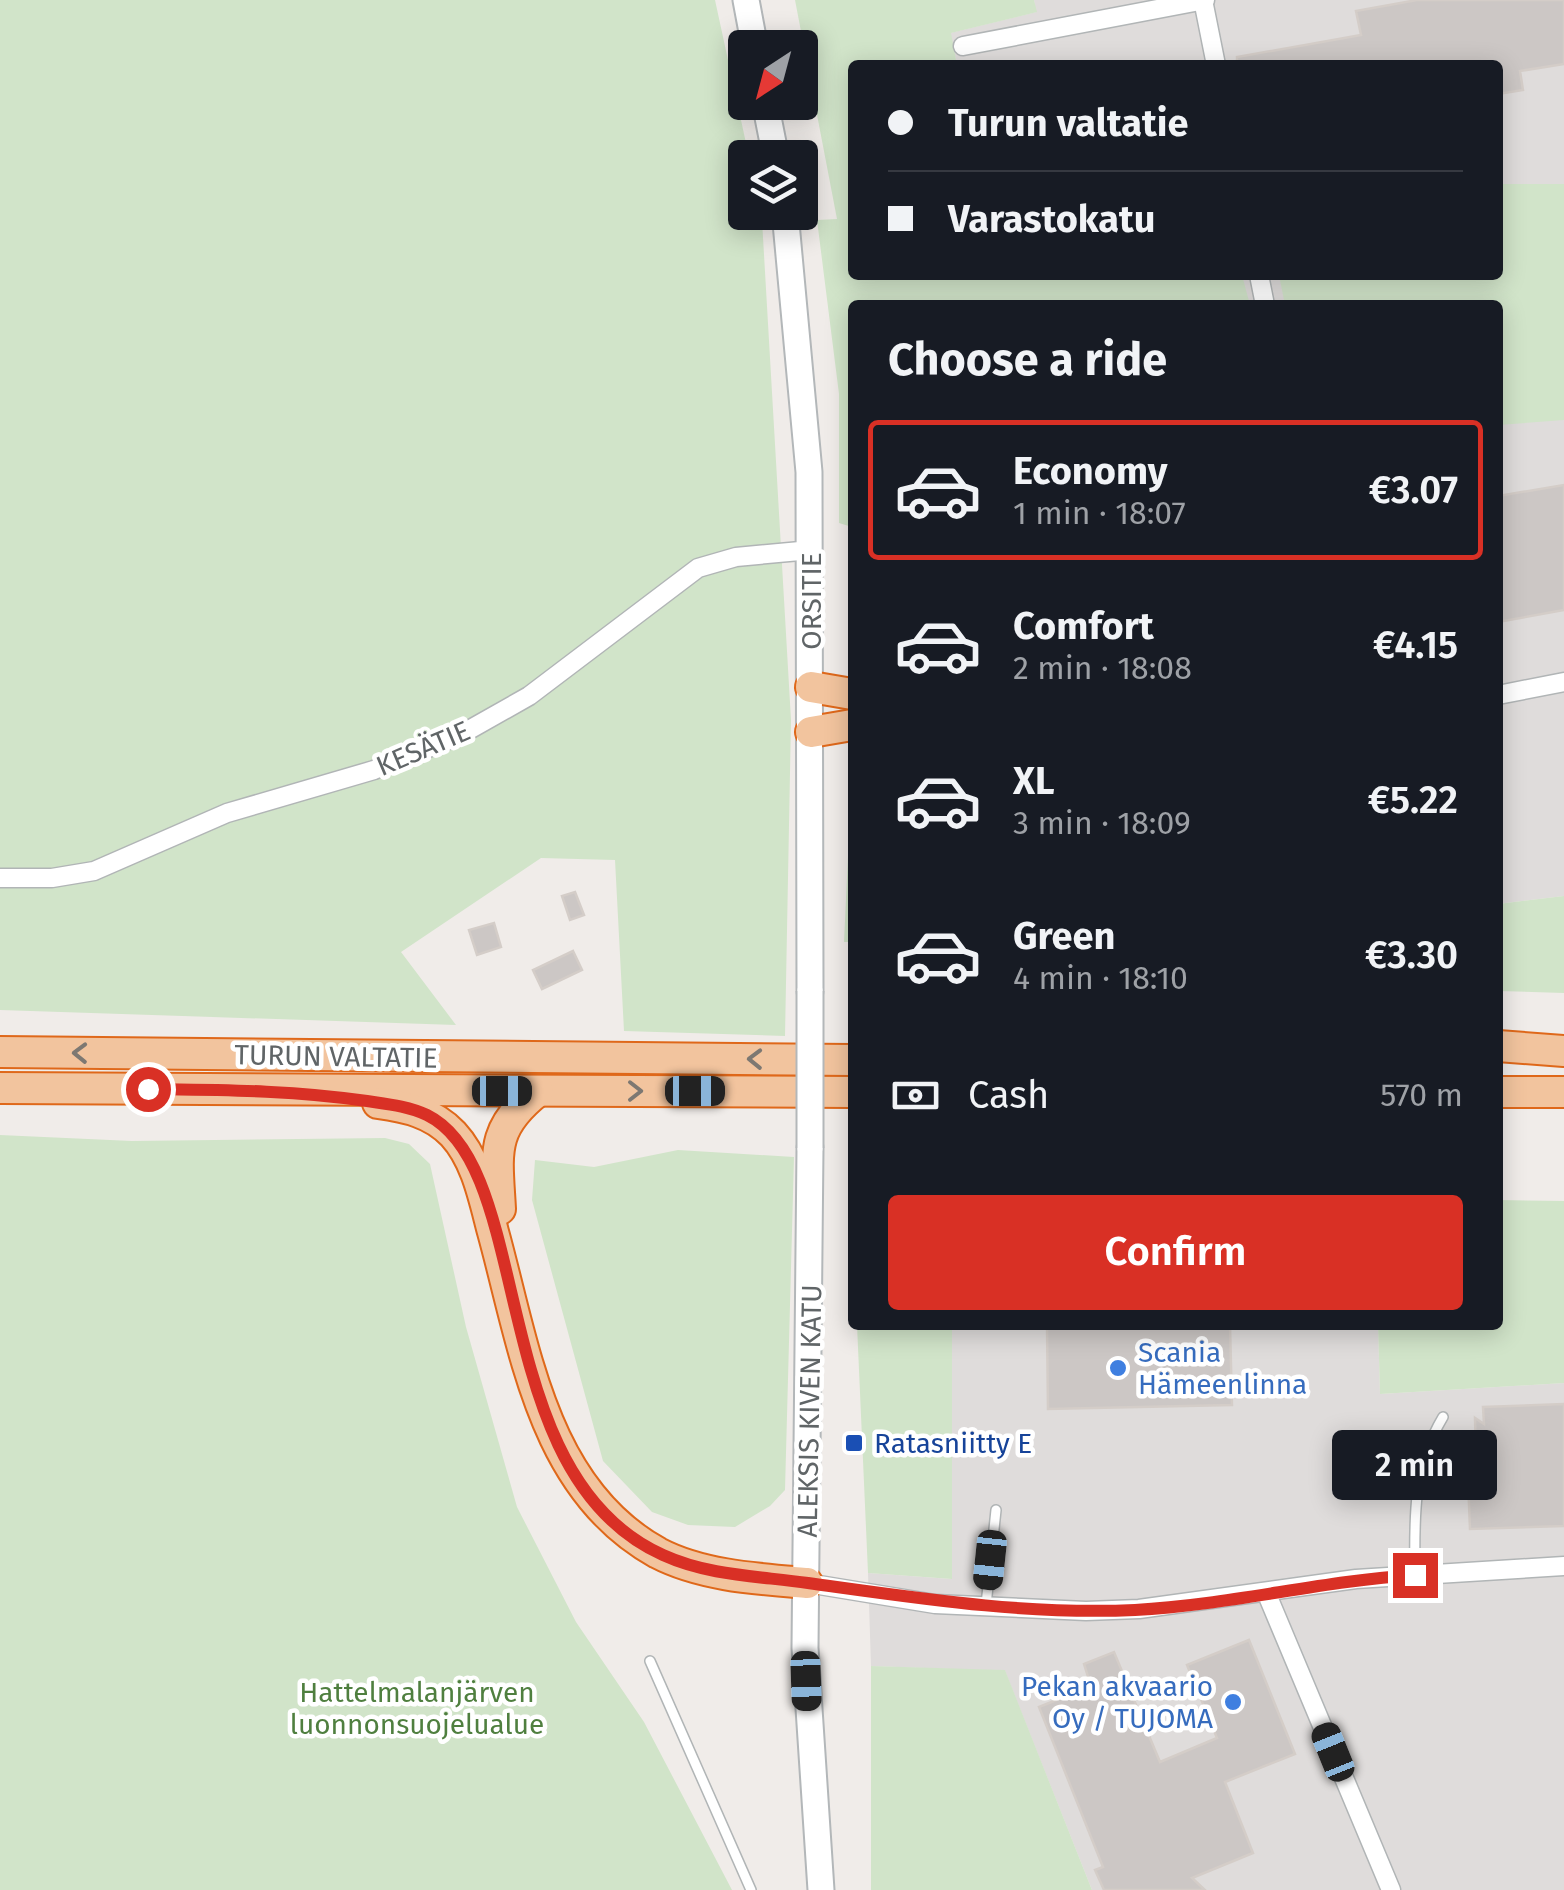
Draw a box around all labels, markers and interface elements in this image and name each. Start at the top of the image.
north arrow [728,30,818,120]
map controls [728,30,818,230]
text: Turun valtatie [948,100,1188,146]
button: layers [728,140,818,230]
text: Varastokatu [948,196,1155,242]
text: Choose a ride [888,333,1167,387]
icon: car [893,445,983,535]
text: Economy [1013,448,1168,494]
text: €3.07 [1369,467,1458,513]
text: 1 min · 18:07 [1013,494,1186,532]
street label: ORSITIE [795,552,828,650]
icon: car [893,600,983,690]
text: Comfort [1013,603,1154,649]
text: €4.15 [1373,622,1458,668]
text: 2 min · 18:08 [1013,649,1192,687]
street label: KESÄTIE [371,714,475,783]
icon: car [893,755,983,845]
text: XL [1013,758,1055,804]
text: €5.22 [1368,777,1458,823]
text: 3 min · 18:09 [1013,804,1191,842]
icon: car [893,910,983,1000]
text: Green [1013,913,1116,959]
text: €3.30 [1365,932,1458,978]
text: 4 min · 18:10 [1013,959,1188,997]
street label: TURUN VALTATIE [234,1038,438,1075]
one-way arrow [72,1042,88,1064]
one-way arrow [747,1049,763,1070]
route start [126,1067,171,1112]
icon: cash [888,1068,943,1123]
text: Cash [968,1072,1049,1118]
car [472,1076,532,1106]
car [665,1076,725,1106]
text: 570 m [1380,1076,1463,1114]
one-way arrow [628,1080,644,1102]
button: Confirm [888,1195,1463,1310]
street label: ALEKSIS KIVEN KATU [791,1284,828,1538]
place label: Scania Hämeenlinna [1138,1336,1307,1401]
marker: Scania Hämeenlinna [1107,1357,1129,1379]
place label: Ratasniitty E [874,1427,1032,1460]
callout: 2 min [1332,1430,1498,1500]
marker: Ratasniitty E [843,1432,865,1454]
text: 2 min [1375,1446,1454,1484]
car [972,1529,1008,1591]
route end [1393,1553,1438,1598]
car [790,1650,822,1712]
place label: Pekan akvaario Oy / TUJOMA [1021,1670,1213,1735]
park label: Hattelmalanjärven luonnonsuojelualue [290,1676,544,1741]
marker: Pekan akvaario Oy / TUJOMA [1222,1691,1244,1713]
car [1308,1719,1358,1785]

